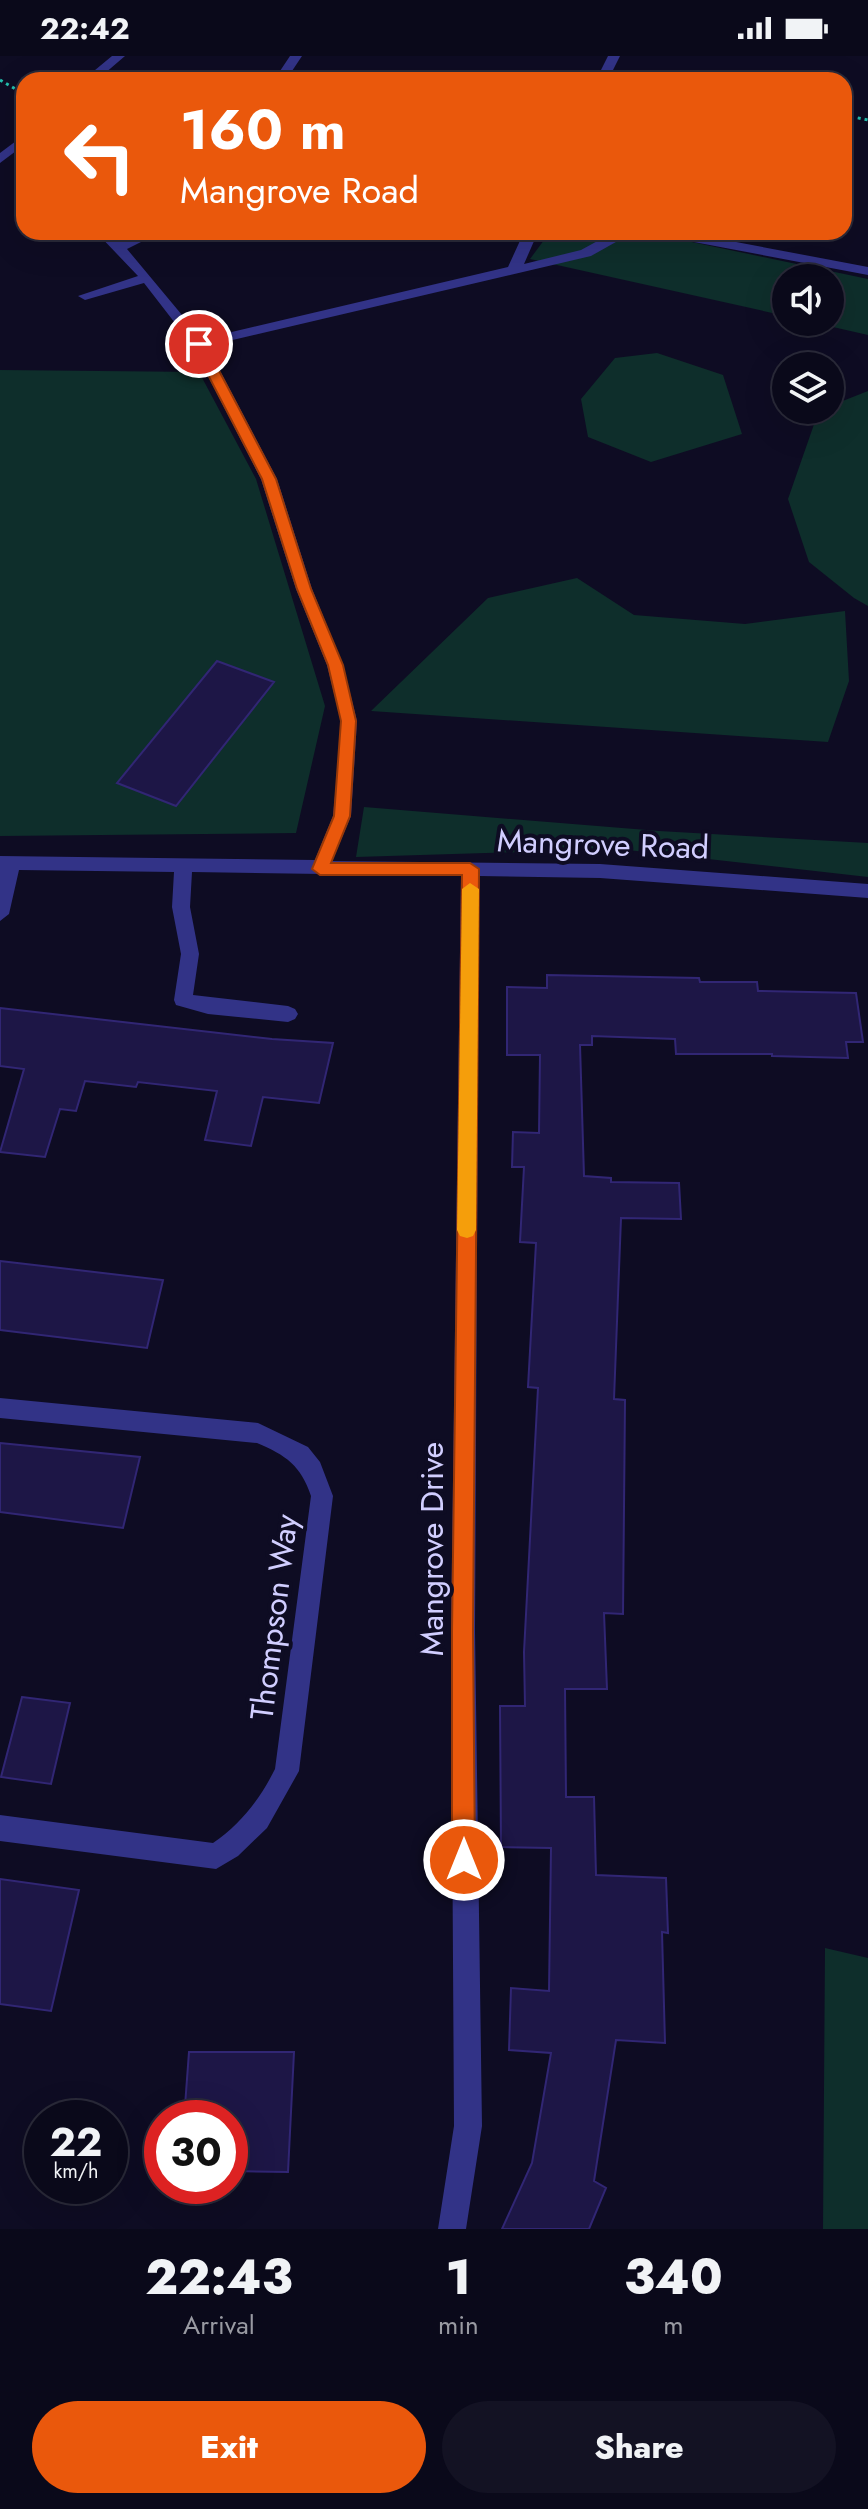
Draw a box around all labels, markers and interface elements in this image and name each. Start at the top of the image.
text: 22:42 [40,7,130,50]
text: 160 m [180,89,346,170]
icon: left [48,104,152,208]
text: Mangrove Road [180,164,419,216]
map controls [772,264,844,424]
button: sound [772,264,844,336]
pin [165,310,233,378]
icon: arrive [177,322,221,366]
button: layers [772,352,844,424]
street label: Mangrove Road [496,817,710,871]
street label: Mangrove Drive [409,1442,455,1656]
street label: Thompson Way [239,1511,310,1722]
position arrow [422,1818,506,1902]
speed limit sign: 30 [144,2100,248,2204]
text: 22 [50,2113,102,2171]
text: km/h [53,2157,99,2186]
text: 22:43 [145,2243,293,2312]
text: 1 [446,2243,471,2312]
text: 340 [624,2243,723,2312]
text: Arrival [183,2306,255,2344]
text: min [438,2306,479,2344]
text: m [663,2306,683,2344]
button: Exit [32,2401,426,2493]
button: Share [442,2401,836,2493]

